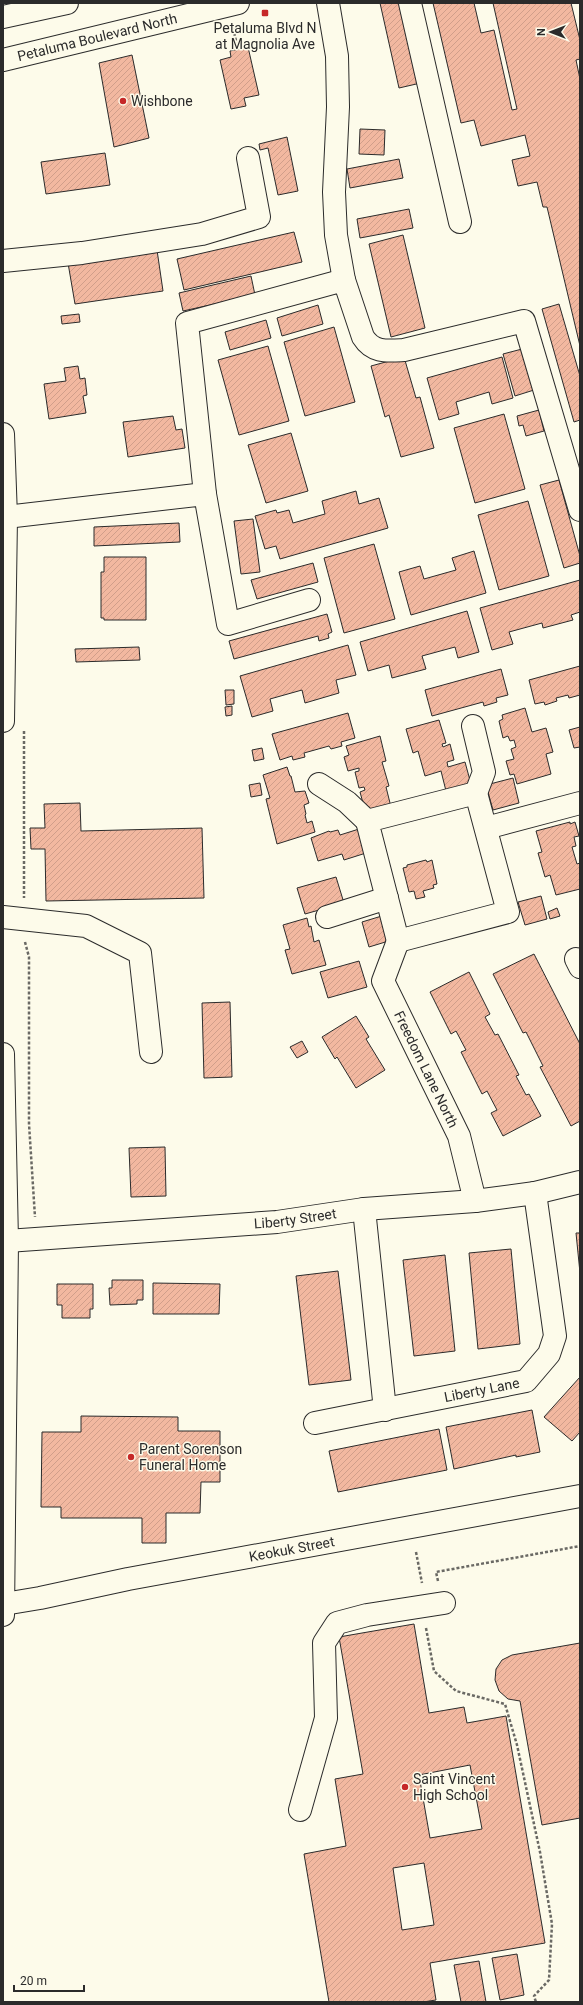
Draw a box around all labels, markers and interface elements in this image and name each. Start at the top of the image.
marker: Petaluma Blvd N at Magnolia Ave [260,8,270,18]
street label: Petaluma Boulevard North [16,10,179,64]
north arrow [531,12,571,52]
place label: Petaluma Blvd N at Magnolia Ave [213,20,317,52]
text: N [535,28,548,36]
place label: Wishbone [131,93,193,109]
marker: Wishbone [118,96,128,106]
street label: Freedom Lane North [391,1008,462,1130]
street label: Liberty Street [253,1205,338,1232]
street label: Liberty Lane [443,1375,521,1405]
place label: Parent Sorenson Funeral Home [139,1441,242,1473]
marker: Parent Sorenson Funeral Home [126,1452,136,1462]
street label: Keokuk Street [248,1533,336,1565]
place label: Saint Vincent High School [413,1771,496,1803]
marker: Saint Vincent High School [400,1782,410,1792]
scale bar [14,1967,84,1993]
text: 20 m [20,1974,47,1988]

